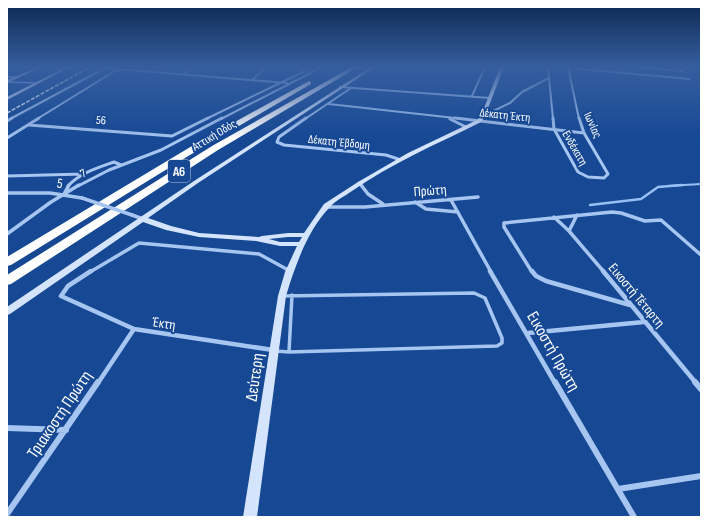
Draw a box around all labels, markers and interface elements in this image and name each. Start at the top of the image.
street label: Δέκατη Έκτη [479,105,531,126]
street label: Ιωνίας [580,110,605,141]
street label: 56 [95,113,107,128]
street label: Αττική Οδός [189,116,239,155]
street label: Ενδέκατη [558,128,591,169]
street label: Δέκατη Έβδομη [307,132,371,153]
road number: Α6 [168,160,190,182]
street label: 7 [78,166,89,181]
street label: 5 [56,175,64,192]
street label: Πρώτη [413,181,447,200]
street label: Εικοστή Τέταρτη [605,260,668,331]
street label: Εικοστή Πρώτη [522,308,584,395]
street label: Έκτη [150,313,177,334]
street label: Δεύτερη [242,352,268,402]
street label: Τριακοστή Πρώτη [23,367,97,462]

